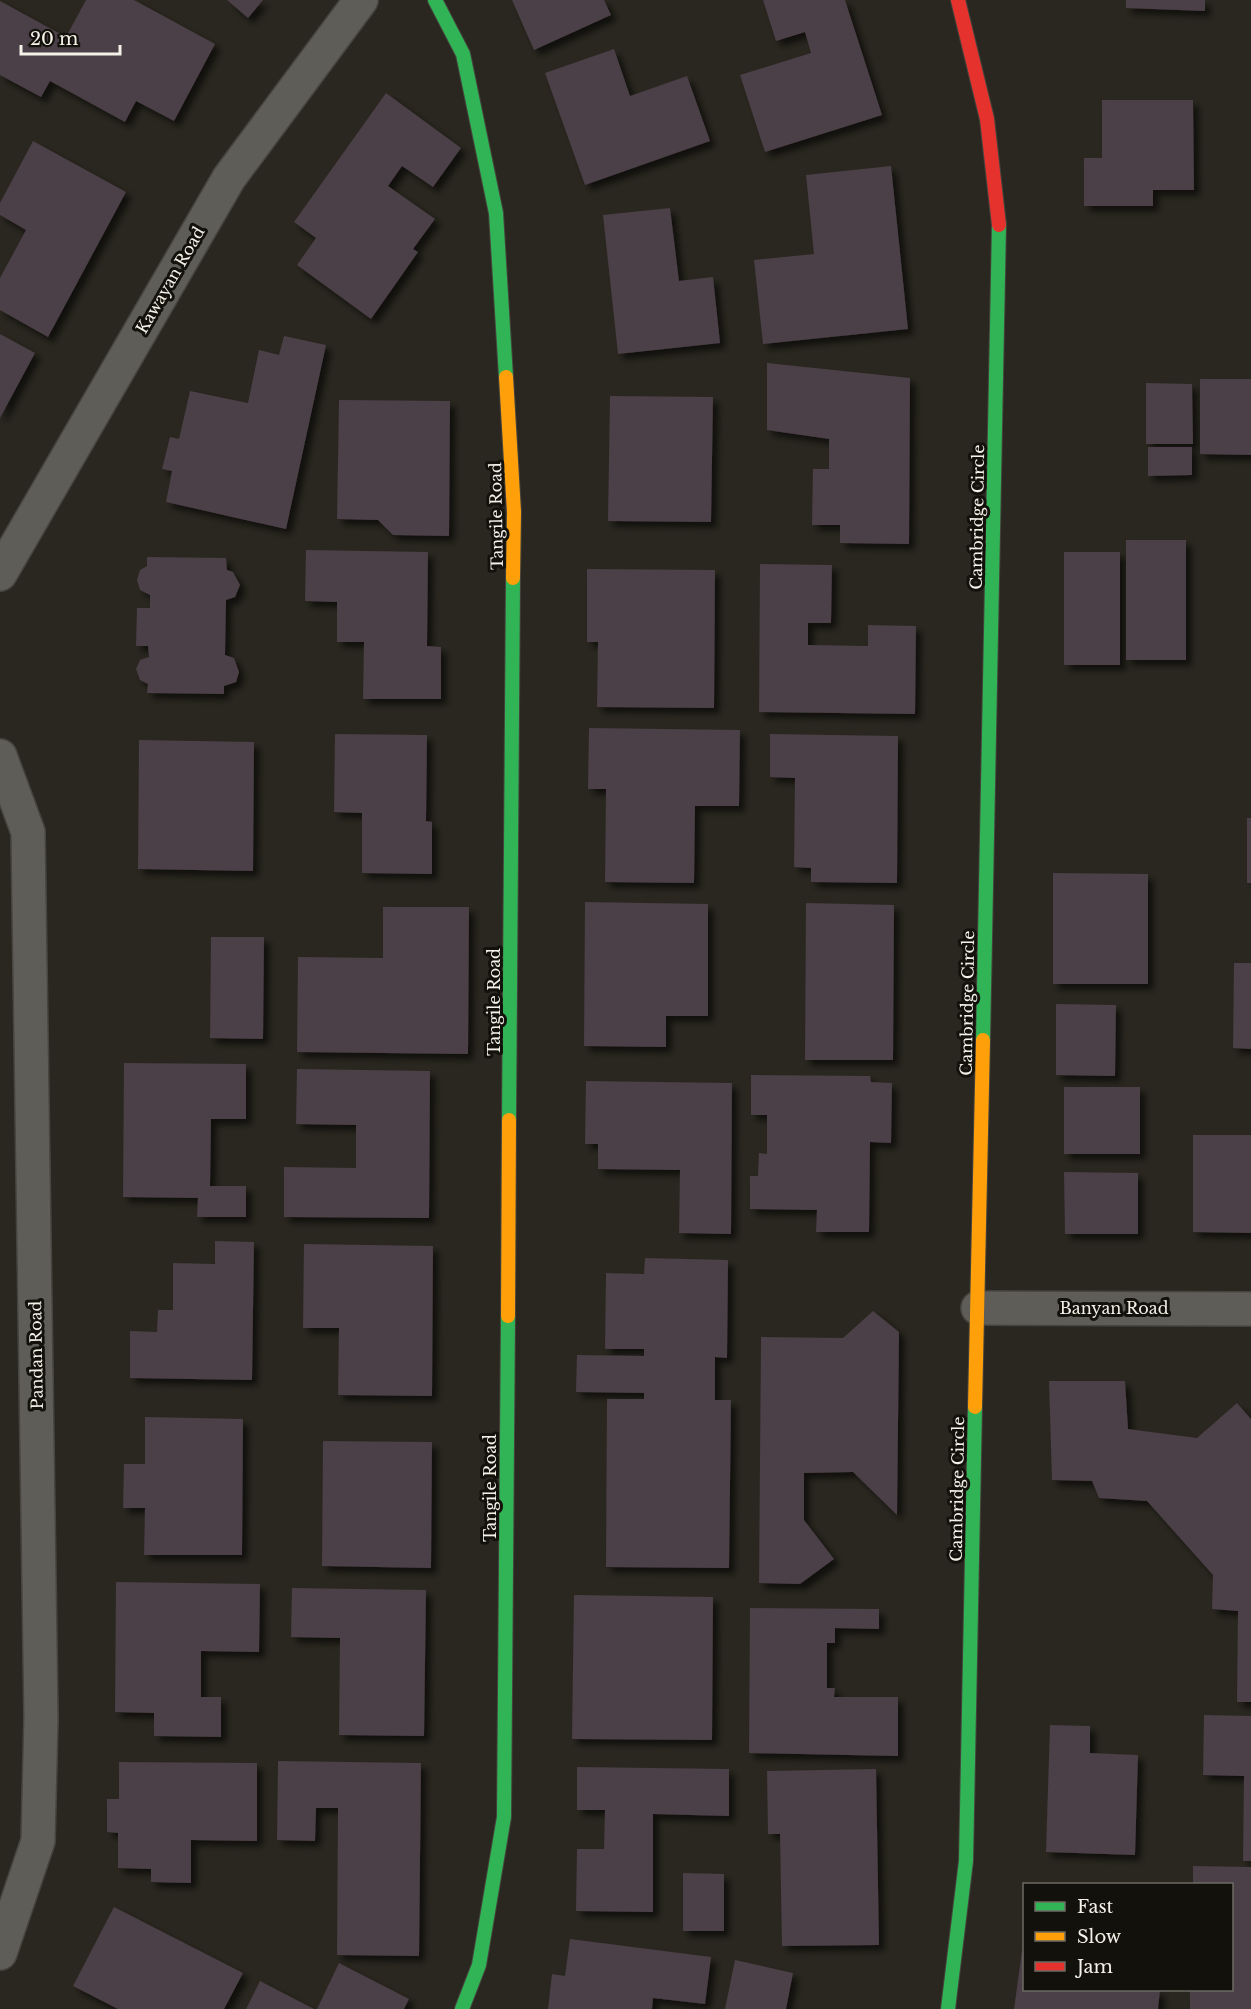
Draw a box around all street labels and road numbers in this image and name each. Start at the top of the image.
street label: Kawayan Road [131,223,209,337]
street label: Cambridge Circle [966,444,988,590]
street label: Tangile Road [485,462,507,570]
street label: Cambridge Circle [956,930,978,1076]
street label: Tangile Road [484,948,504,1056]
street label: Banyan Road [1060,1298,1169,1318]
street label: Pandan Road [25,1300,47,1409]
street label: Cambridge Circle [946,1416,968,1562]
street label: Tangile Road [480,1434,500,1542]

